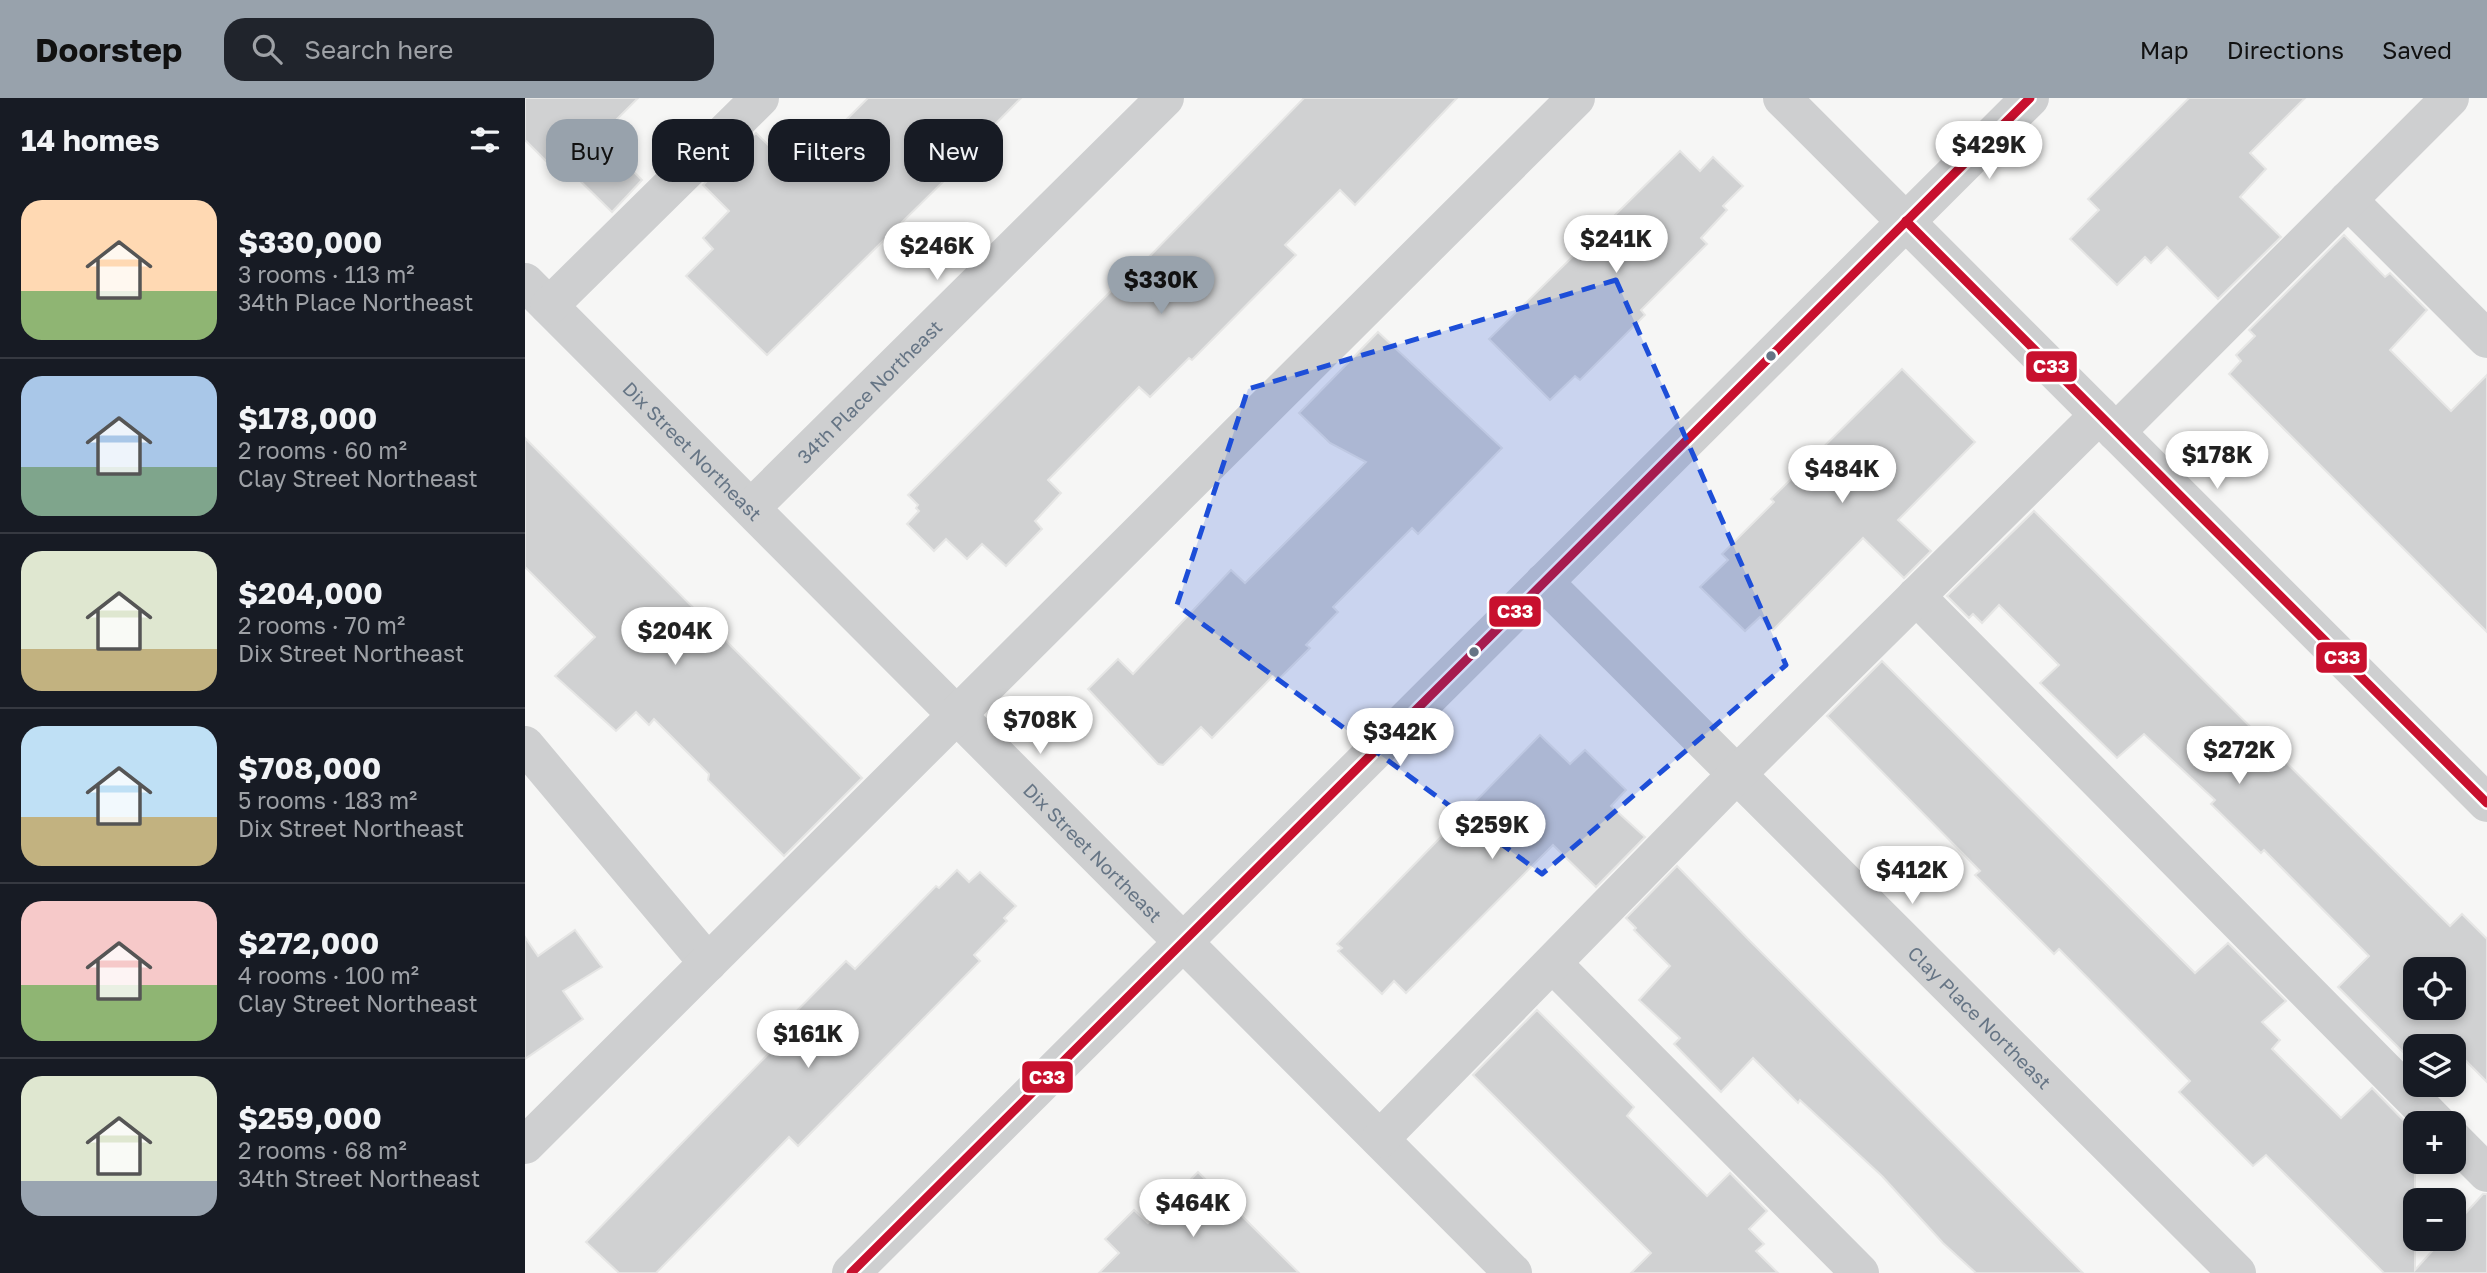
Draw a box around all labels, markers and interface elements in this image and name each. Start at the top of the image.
search box [224,18,714,81]
text: Doorstep [35,30,182,69]
icon: search [248,30,286,68]
text: Search here [304,34,453,65]
text: Map [2140,35,2189,64]
text: Directions [2227,35,2344,64]
text: Saved [2382,35,2452,64]
chip: Buy [546,119,638,182]
chip: Rent [652,119,754,182]
chip: Filters [768,119,890,182]
chip: New [904,119,1003,182]
icon: filters [466,121,504,159]
text: 14 homes [21,122,160,158]
pin: $429K [1940,122,2038,181]
text: $429K [1951,130,2027,158]
pin: $241K [1567,216,1665,275]
pin: $246K [888,222,986,282]
text: $330,000 [238,224,382,260]
text: $241K [1580,224,1652,252]
icon: home [77,228,161,312]
text: $246K [899,231,975,259]
pin: $330K [1112,256,1210,316]
text: 3 rooms · 113 m² [238,260,415,288]
text: $330K [1123,265,1199,293]
text: 34th Place Northeast [238,288,473,316]
street label: 34th Place Northeast [792,315,946,468]
unlabelled marker [1764,349,1778,363]
line badge: C33 [2025,350,2078,383]
text: C33 [2033,354,2069,377]
street label: Dix Street Northeast [619,376,767,525]
text: $178,000 [238,400,377,436]
icon: home [77,404,161,488]
pin: $178K [2168,432,2266,491]
text: 2 rooms · 60 m² [238,436,407,464]
text: $178K [2181,440,2253,468]
pin: $484K [1793,446,1891,505]
text: $484K [1804,454,1880,482]
text: Clay Street Northeast [238,464,478,492]
text: $204,000 [238,575,383,611]
icon: home [77,579,161,663]
line badge: C33 [1488,595,1542,628]
text: C33 [1497,599,1533,622]
pin: $204K [626,608,724,667]
text: 2 rooms · 70 m² [238,611,405,639]
text: $204K [637,616,713,644]
text: Dix Street Northeast [238,639,464,667]
line badge: C33 [2315,641,2368,674]
unlabelled marker [1467,645,1481,659]
text: C33 [2324,645,2360,668]
pin: $708K [991,696,1089,756]
text: $708K [1003,705,1077,733]
pin: $342K [1351,708,1449,768]
text: $342K [1363,717,1437,745]
pin: $272K [2190,726,2288,786]
text: $272K [2203,735,2275,763]
text: $708,000 [238,750,381,786]
icon: home [77,754,161,838]
street label: Dix Street Northeast [1019,778,1168,926]
text: 5 rooms · 183 m² [238,786,417,814]
pin: $259K [1443,802,1541,861]
text: $259K [1455,810,1529,838]
text: Dix Street Northeast [238,814,464,842]
pin: $412K [1863,846,1961,906]
text: $412K [1876,855,1948,883]
text: $272,000 [238,925,379,961]
icon: home [77,929,161,1013]
street label: Clay Place Northeast [1904,941,2057,1093]
map controls [2403,957,2466,1251]
button: locate [2403,957,2466,1020]
text: 4 rooms · 100 m² [238,961,419,989]
text: Clay Street Northeast [238,989,478,1017]
pin: $161K [759,1010,857,1070]
text: $161K [773,1019,843,1047]
button: layers [2403,1034,2466,1097]
line badge: C33 [1021,1060,1074,1094]
text: C33 [1029,1065,1065,1088]
text: $259,000 [238,1100,382,1136]
icon: home [77,1104,161,1188]
button: + [2403,1111,2466,1174]
text: 2 rooms · 68 m² [238,1136,407,1164]
text: 34th Street Northeast [238,1164,480,1192]
pin: $464K [1144,1180,1242,1239]
text: $464K [1155,1188,1231,1216]
button: − [2403,1188,2466,1251]

